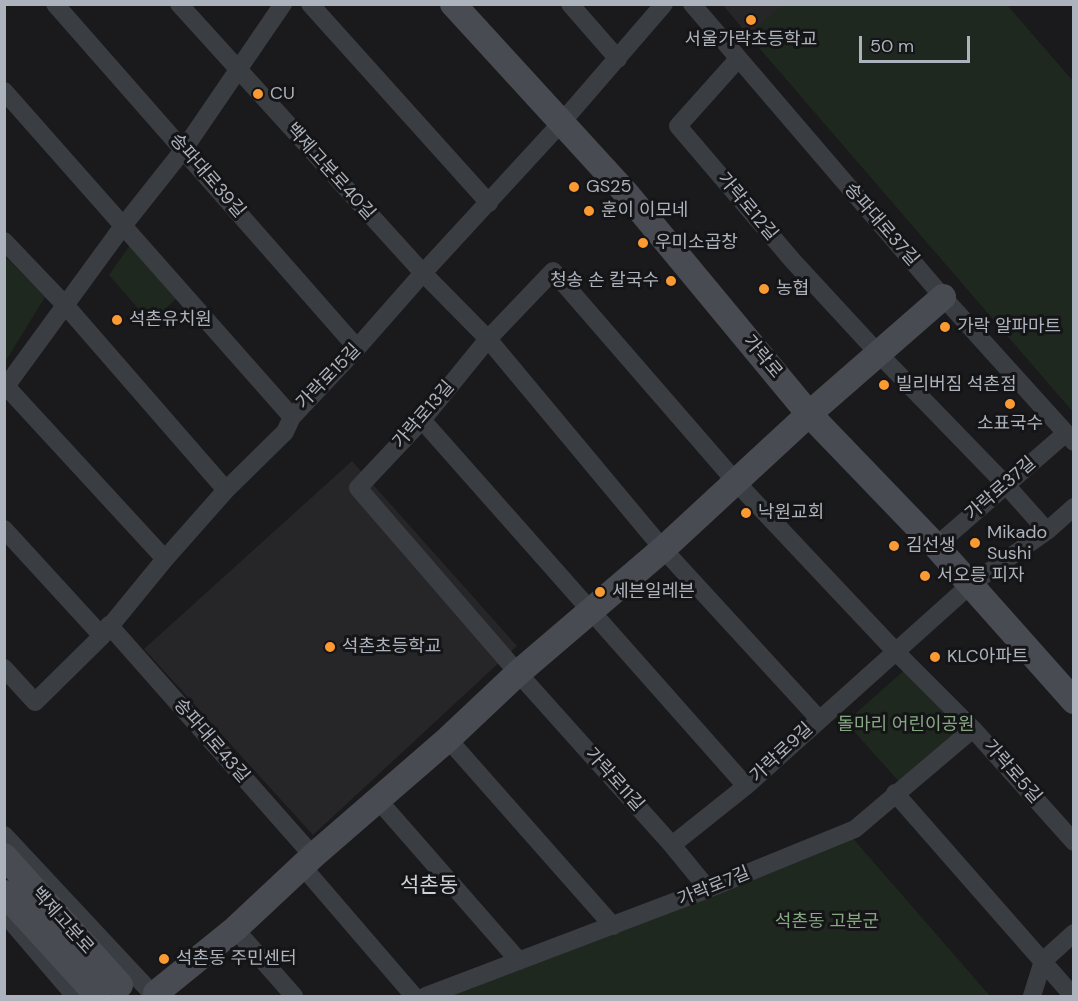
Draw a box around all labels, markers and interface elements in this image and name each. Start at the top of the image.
marker: 서울가락초등학교 [744,13,758,27]
scale bar [862,24,973,62]
place label: 서울가락초등학교 [685,29,817,51]
text: 50 m [870,34,914,58]
place label: CU [270,83,295,105]
marker: CU [251,87,265,101]
street label: 백제고분로40길 [281,119,379,225]
street label: 송파대로39길 [165,130,249,222]
street label: 가락로12길 [712,169,782,245]
place label: GS25 [586,176,631,198]
street label: 송파대로37길 [839,179,923,271]
marker: GS25 [567,180,581,194]
place label: 훈이 이모네 [601,200,689,222]
marker: 훈이 이모네 [582,204,596,218]
place label: 우미소곱창 [655,232,738,254]
marker: 우미소곱창 [636,236,650,250]
place label: 청송 손 칼국수 [550,270,659,292]
marker: 청송 손 칼국수 [664,274,678,288]
place label: 농협 [776,278,809,300]
marker: 농협 [757,282,771,296]
place label: 석촌유치원 [129,309,212,331]
marker: 석촌유치원 [110,313,124,327]
place label: 가락 알파마트 [957,316,1061,338]
marker: 가락 알파마트 [938,320,952,334]
street label: 가락로 [738,331,786,383]
street label: 가락로15길 [292,340,366,414]
place label: 빌리버짐 석촌점 [896,374,1017,396]
street label: 가락로13길 [389,377,459,453]
marker: 빌리버짐 석촌점 [877,378,891,392]
marker: 소표국수 [1003,397,1017,411]
place label: 소표국수 [977,413,1043,435]
street label: 가락로37길 [961,453,1041,525]
place label: 낙원교회 [758,502,824,524]
marker: 낙원교회 [739,506,753,520]
place label: Mikado Sushi [987,522,1047,564]
place label: 김선생 [906,535,956,557]
marker: Mikado Sushi [968,536,982,550]
marker: 김선생 [887,539,901,553]
place label: 서오릉 피자 [937,565,1025,587]
marker: 서오릉 피자 [918,569,932,583]
place label: 세븐일레븐 [612,581,695,603]
marker: 세븐일레븐 [593,585,607,599]
place label: 석촌초등학교 [342,636,441,658]
marker: 석촌초등학교 [323,640,337,654]
place label: KLC아파트 [947,646,1028,668]
marker: KLC아파트 [928,650,942,664]
street label: 송파대로43길 [169,695,253,787]
park label: 돌마리 어린이공원 [837,714,975,736]
street label: 가락로9길 [746,719,818,787]
street label: 가락로5길 [979,736,1045,808]
street label: 가락로11길 [580,744,648,816]
street label: 가락로7길 [675,863,753,911]
district label: 석촌동 [400,873,458,899]
street label: 백제고분로 [26,883,98,959]
park label: 석촌동 고분군 [775,911,879,933]
place label: 석촌동 주민센터 [176,948,297,970]
marker: 석촌동 주민센터 [157,952,171,966]

